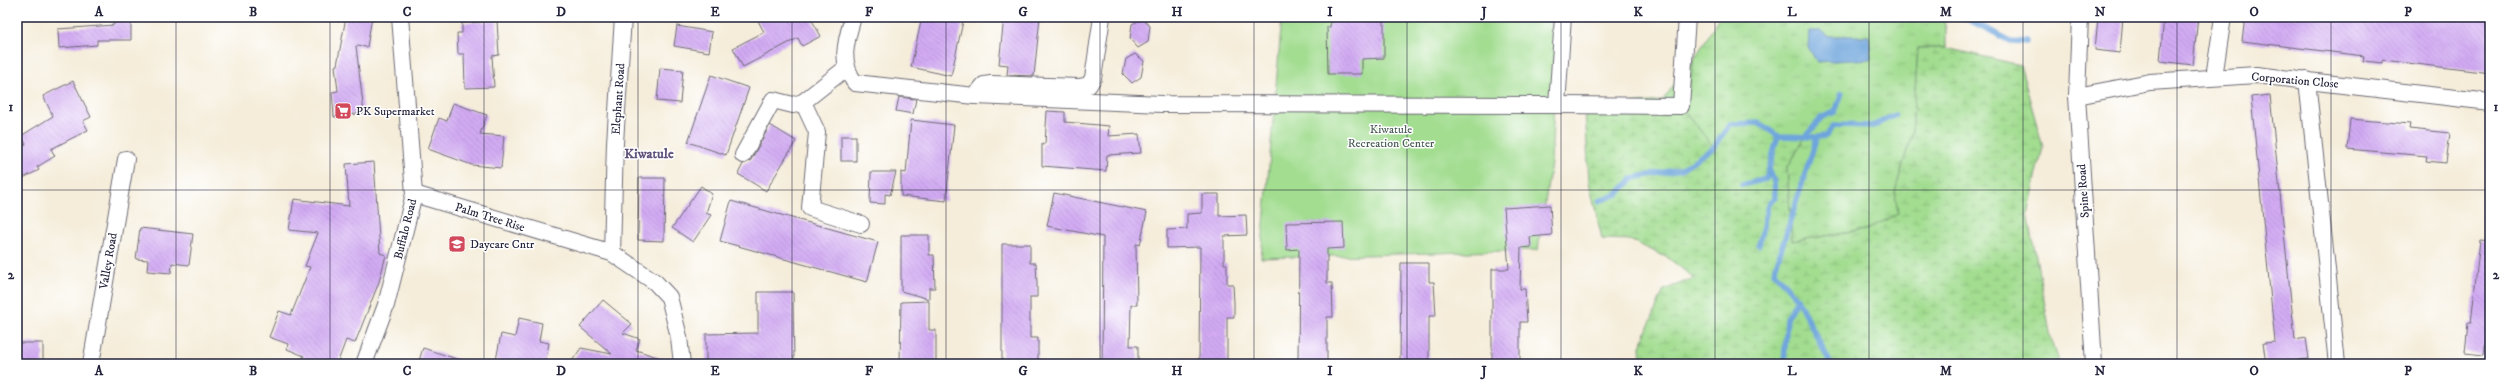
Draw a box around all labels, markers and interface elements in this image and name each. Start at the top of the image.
text: A [94,4,104,20]
text: B [249,4,257,20]
text: C [403,4,412,20]
text: D [556,4,566,20]
text: E [710,4,720,20]
text: F [865,4,874,20]
text: G [1018,4,1028,20]
text: H [1172,4,1183,20]
text: I [1327,4,1333,20]
text: J [1479,4,1487,21]
text: K [1633,4,1643,20]
text: L [1787,4,1797,20]
text: M [1940,4,1952,20]
text: N [2095,4,2106,20]
text: O [2249,4,2259,20]
text: P [2404,4,2412,20]
street label: Elephant Road [609,63,628,135]
street label: Corporation Close [2251,69,2339,92]
text: 1 [9,99,14,115]
text: 1 [2494,99,2499,115]
supermarket icon: PK Supermarket [333,101,353,121]
place label: PK Supermarket [356,104,435,119]
park label: Kiwatule Recreation Center [1348,122,1435,151]
district label: Kiwatule [624,145,674,163]
street label: Spine Road [2074,163,2093,218]
street label: Buffalo Road [391,197,420,261]
street label: Palm Tree Rise [453,200,527,235]
street label: Valley Road [96,232,121,292]
school or university icon: Daycare Cntr [447,234,467,254]
place label: Daycare Cntr [470,237,535,252]
text: 2 [8,267,15,283]
text: 2 [2493,267,2500,283]
text: A [94,363,104,379]
text: B [249,363,257,379]
text: C [403,363,412,379]
text: D [556,363,566,379]
text: E [710,363,720,379]
text: F [865,363,874,379]
text: G [1018,363,1028,379]
text: H [1172,363,1183,379]
text: I [1327,363,1333,379]
text: J [1479,363,1487,380]
text: K [1633,363,1643,379]
text: L [1787,363,1797,379]
text: M [1940,363,1952,379]
text: N [2095,363,2106,379]
text: O [2249,363,2259,379]
text: P [2404,363,2412,379]

